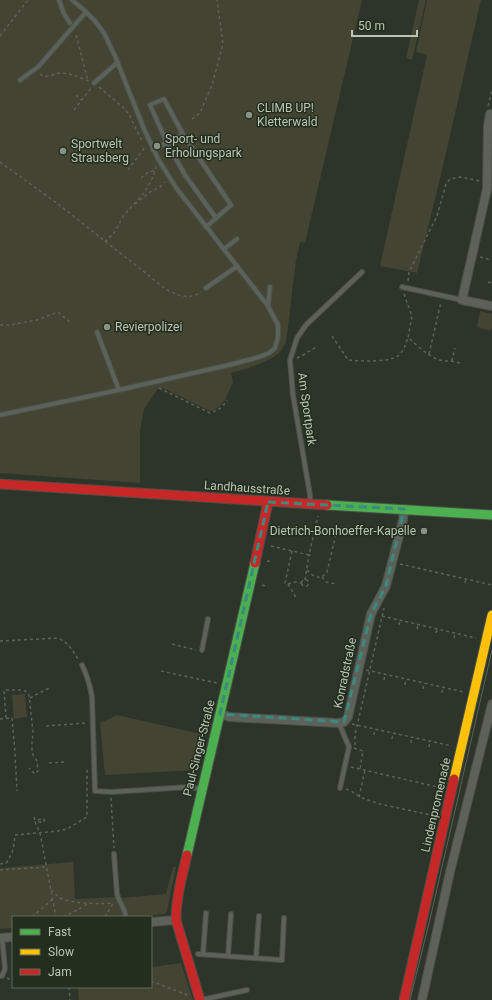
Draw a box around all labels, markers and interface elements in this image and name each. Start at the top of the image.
scale bar [352,12,417,38]
text: 50 m [358,19,385,33]
place label: CLIMB UP! Kletterwald [257,101,317,129]
marker: CLIMB UP! Kletterwald [244,110,254,120]
place label: Sport- und Erholungspark [165,132,243,160]
place label: Sportwelt Strausberg [71,137,129,165]
marker: Sport- und Erholungspark [152,141,162,151]
marker: Sportwelt Strausberg [58,146,68,156]
place label: Revierpolizei [115,320,182,334]
marker: Revierpolizei [102,322,112,332]
street label: Am Sportpark [295,372,319,447]
street label: Landhausstraße [203,478,291,498]
place label: Dietrich-Bonhoeffer-Kapelle [270,524,416,538]
marker: Dietrich-Bonhoeffer-Kapelle [419,526,429,536]
street label: Konradstraße [331,636,359,710]
street label: Paul-Singer-Straße [180,698,218,798]
street label: Lindenpromenade [418,756,454,854]
legend [12,916,152,988]
text: Fast [48,925,71,939]
text: Slow [48,945,74,959]
text: Jam [48,965,72,979]

